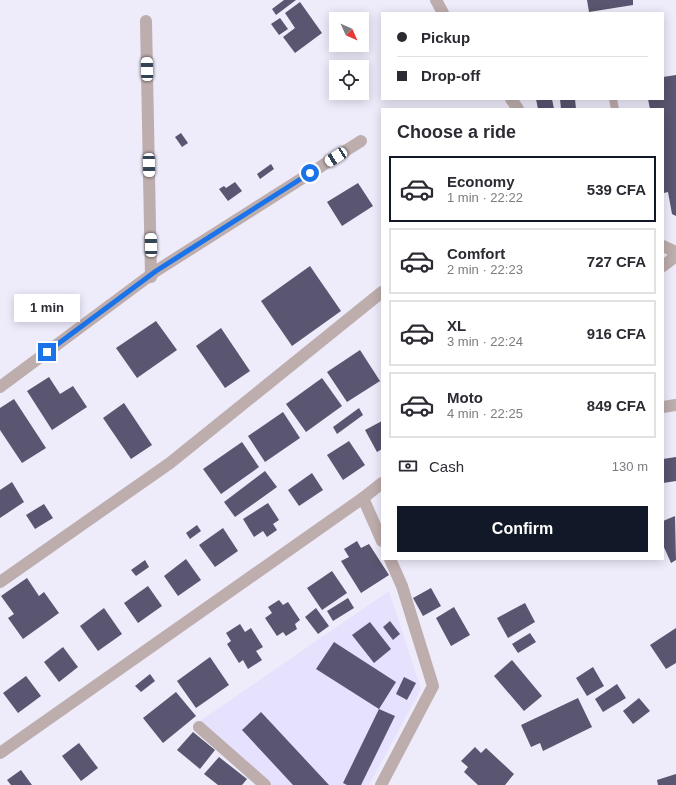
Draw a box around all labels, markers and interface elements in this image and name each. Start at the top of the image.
north arrow [329,12,369,52]
map controls [329,12,369,100]
text: Pickup [421,29,470,46]
car [141,57,153,81]
button: locate [329,60,369,100]
text: Drop-off [421,67,480,84]
text: Choose a ride [397,122,516,142]
car [323,145,349,169]
car [143,153,155,177]
route start [301,164,319,182]
icon: car [399,171,435,207]
text: Economy [447,173,515,190]
text: 539 CFA [587,181,646,198]
text: 1 min · 22:22 [447,190,523,205]
car [145,233,157,257]
icon: car [399,243,435,279]
text: Comfort [447,245,505,262]
text: 727 CFA [587,253,646,270]
text: 2 min · 22:23 [447,262,523,277]
callout: 1 min [14,294,80,322]
text: 1 min [30,300,64,315]
icon: car [399,315,435,351]
text: XL [447,317,466,334]
text: 916 CFA [587,325,646,342]
text: 3 min · 22:24 [447,334,523,349]
route end [38,343,56,361]
icon: car [399,387,435,423]
text: Moto [447,389,483,406]
text: 849 CFA [587,397,646,414]
text: 4 min · 22:25 [447,406,523,421]
icon: cash [397,455,419,477]
text: Cash [429,458,464,475]
text: 130 m [612,459,648,474]
button: Confirm [397,506,648,552]

